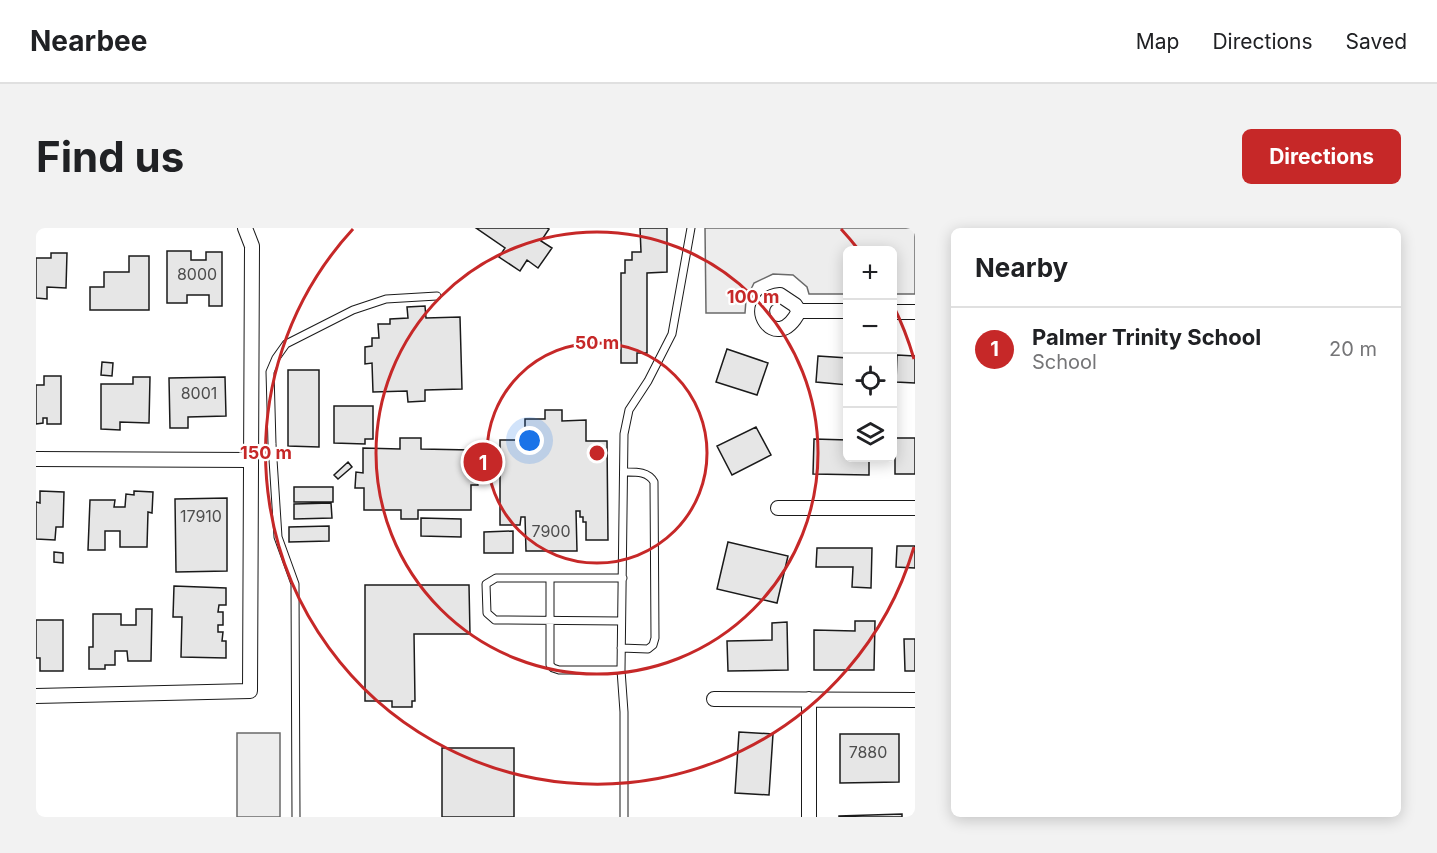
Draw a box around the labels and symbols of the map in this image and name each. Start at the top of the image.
house number: 8000 [177,264,217,284]
text: 100 m [727,286,779,307]
text: 50 m [575,332,619,353]
house number: 8001 [181,383,217,403]
your location [515,426,544,455]
pin: 1 [464,440,502,484]
text: 150 m [240,442,292,463]
centre of rings [587,443,607,463]
house number: 17910 [180,506,222,526]
house number: 7900 [531,521,571,541]
house number: 7880 [849,742,887,762]

